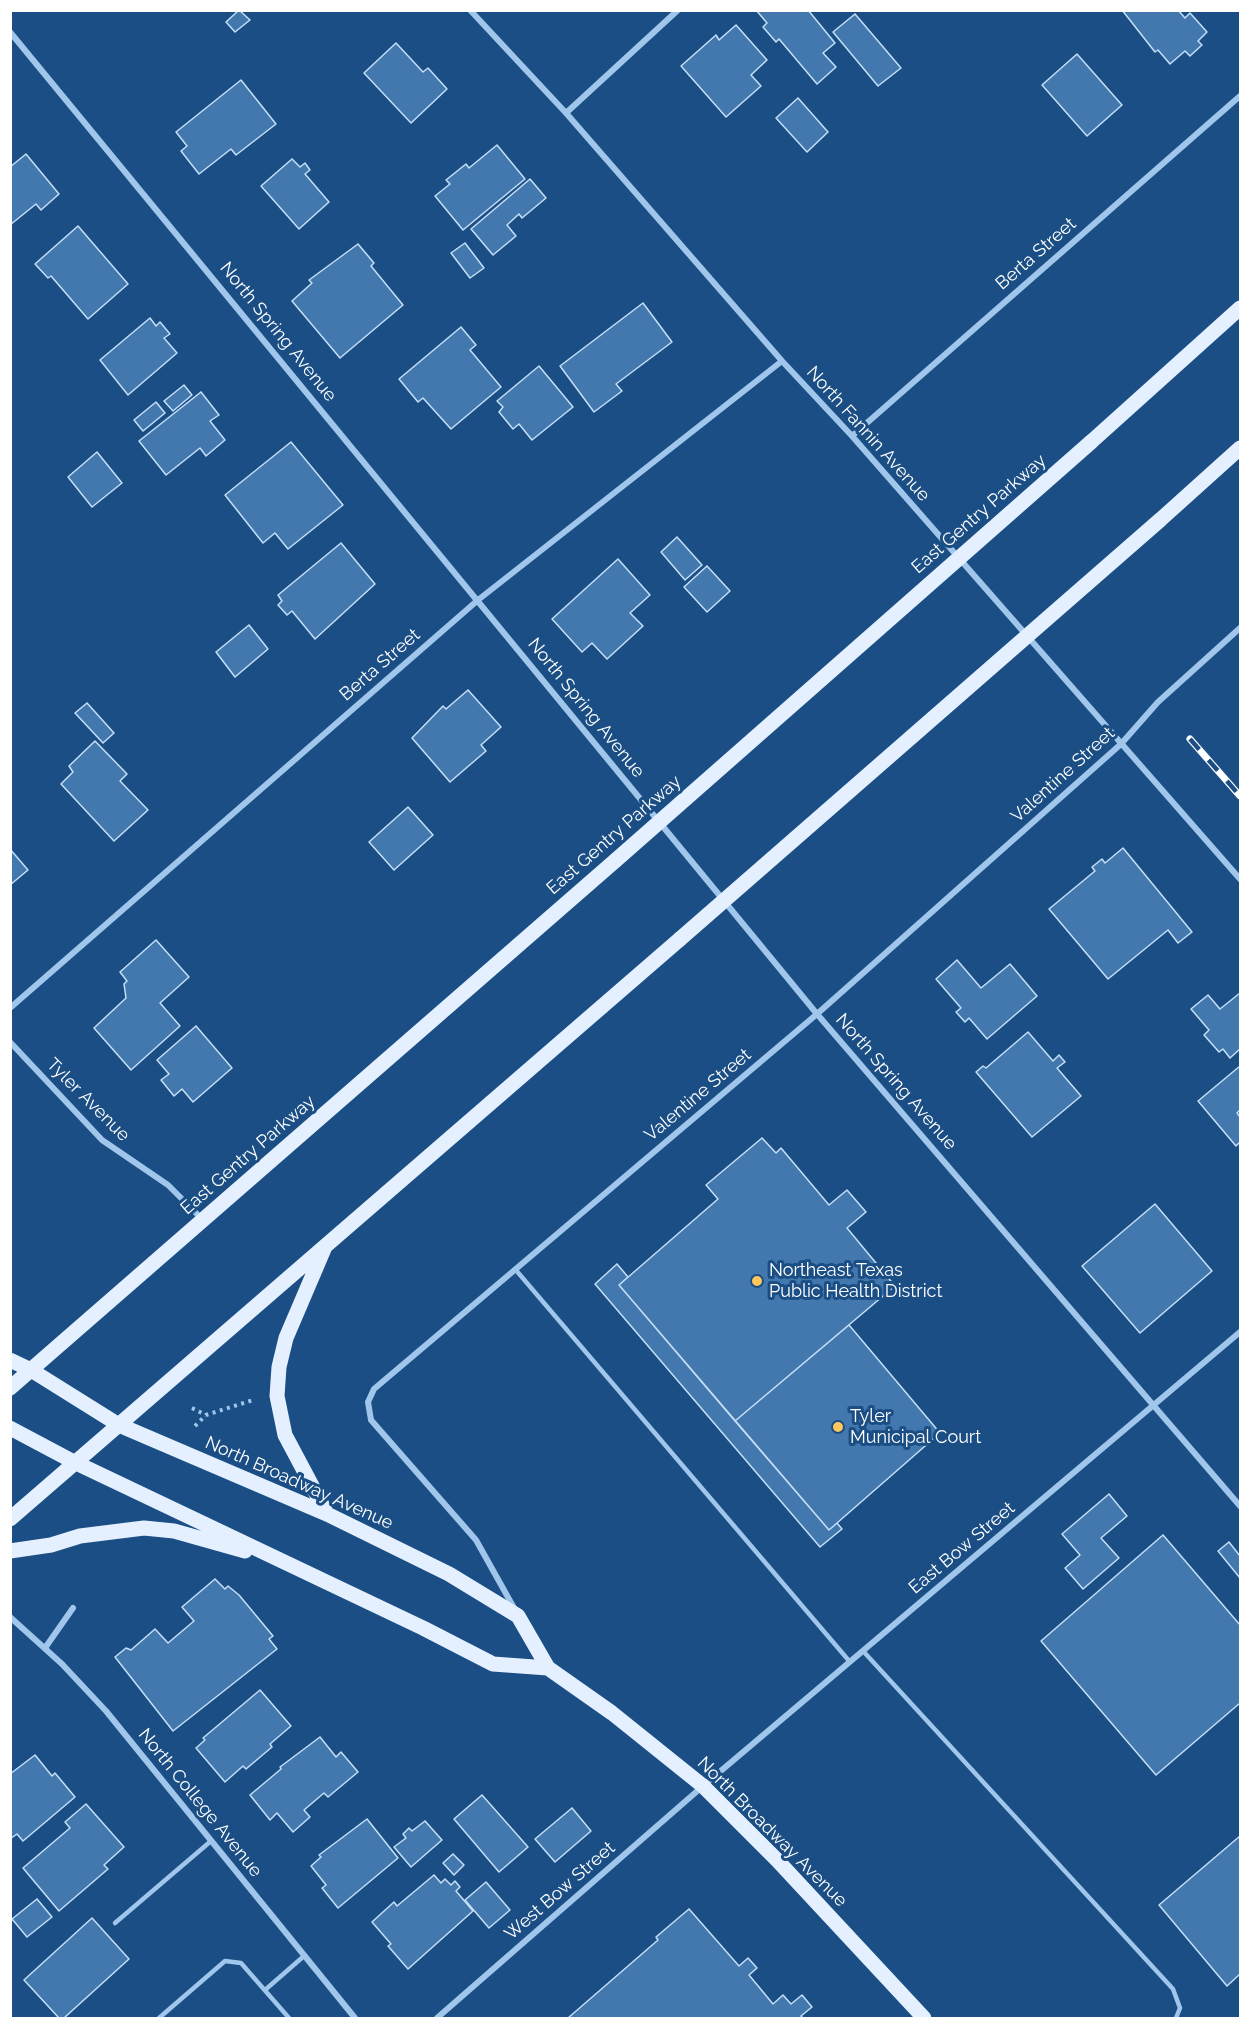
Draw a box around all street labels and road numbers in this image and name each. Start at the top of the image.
street label: Berta Street [991,213,1081,295]
street label: North Spring Avenue [215,258,341,406]
street label: North Fannin Avenue [802,362,934,506]
street label: East Gentry Parkway [907,450,1051,578]
street label: Berta Street [335,624,425,706]
street label: North Spring Avenue [523,634,649,782]
street label: Valentine Street [1007,723,1119,827]
street label: East Gentry Parkway [542,771,686,899]
street label: North Spring Avenue [831,1009,961,1155]
street label: Valentine Street [640,1044,756,1146]
street label: Tyler Avenue [42,1054,134,1146]
street label: East Gentry Parkway [176,1091,320,1219]
street label: North Broadway Avenue [202,1432,396,1534]
street label: East Bow Street [905,1497,1019,1599]
street label: North College Avenue [133,1724,267,1882]
street label: North Broadway Avenue [693,1753,851,1911]
street label: West Bow Street [500,1837,620,1945]

